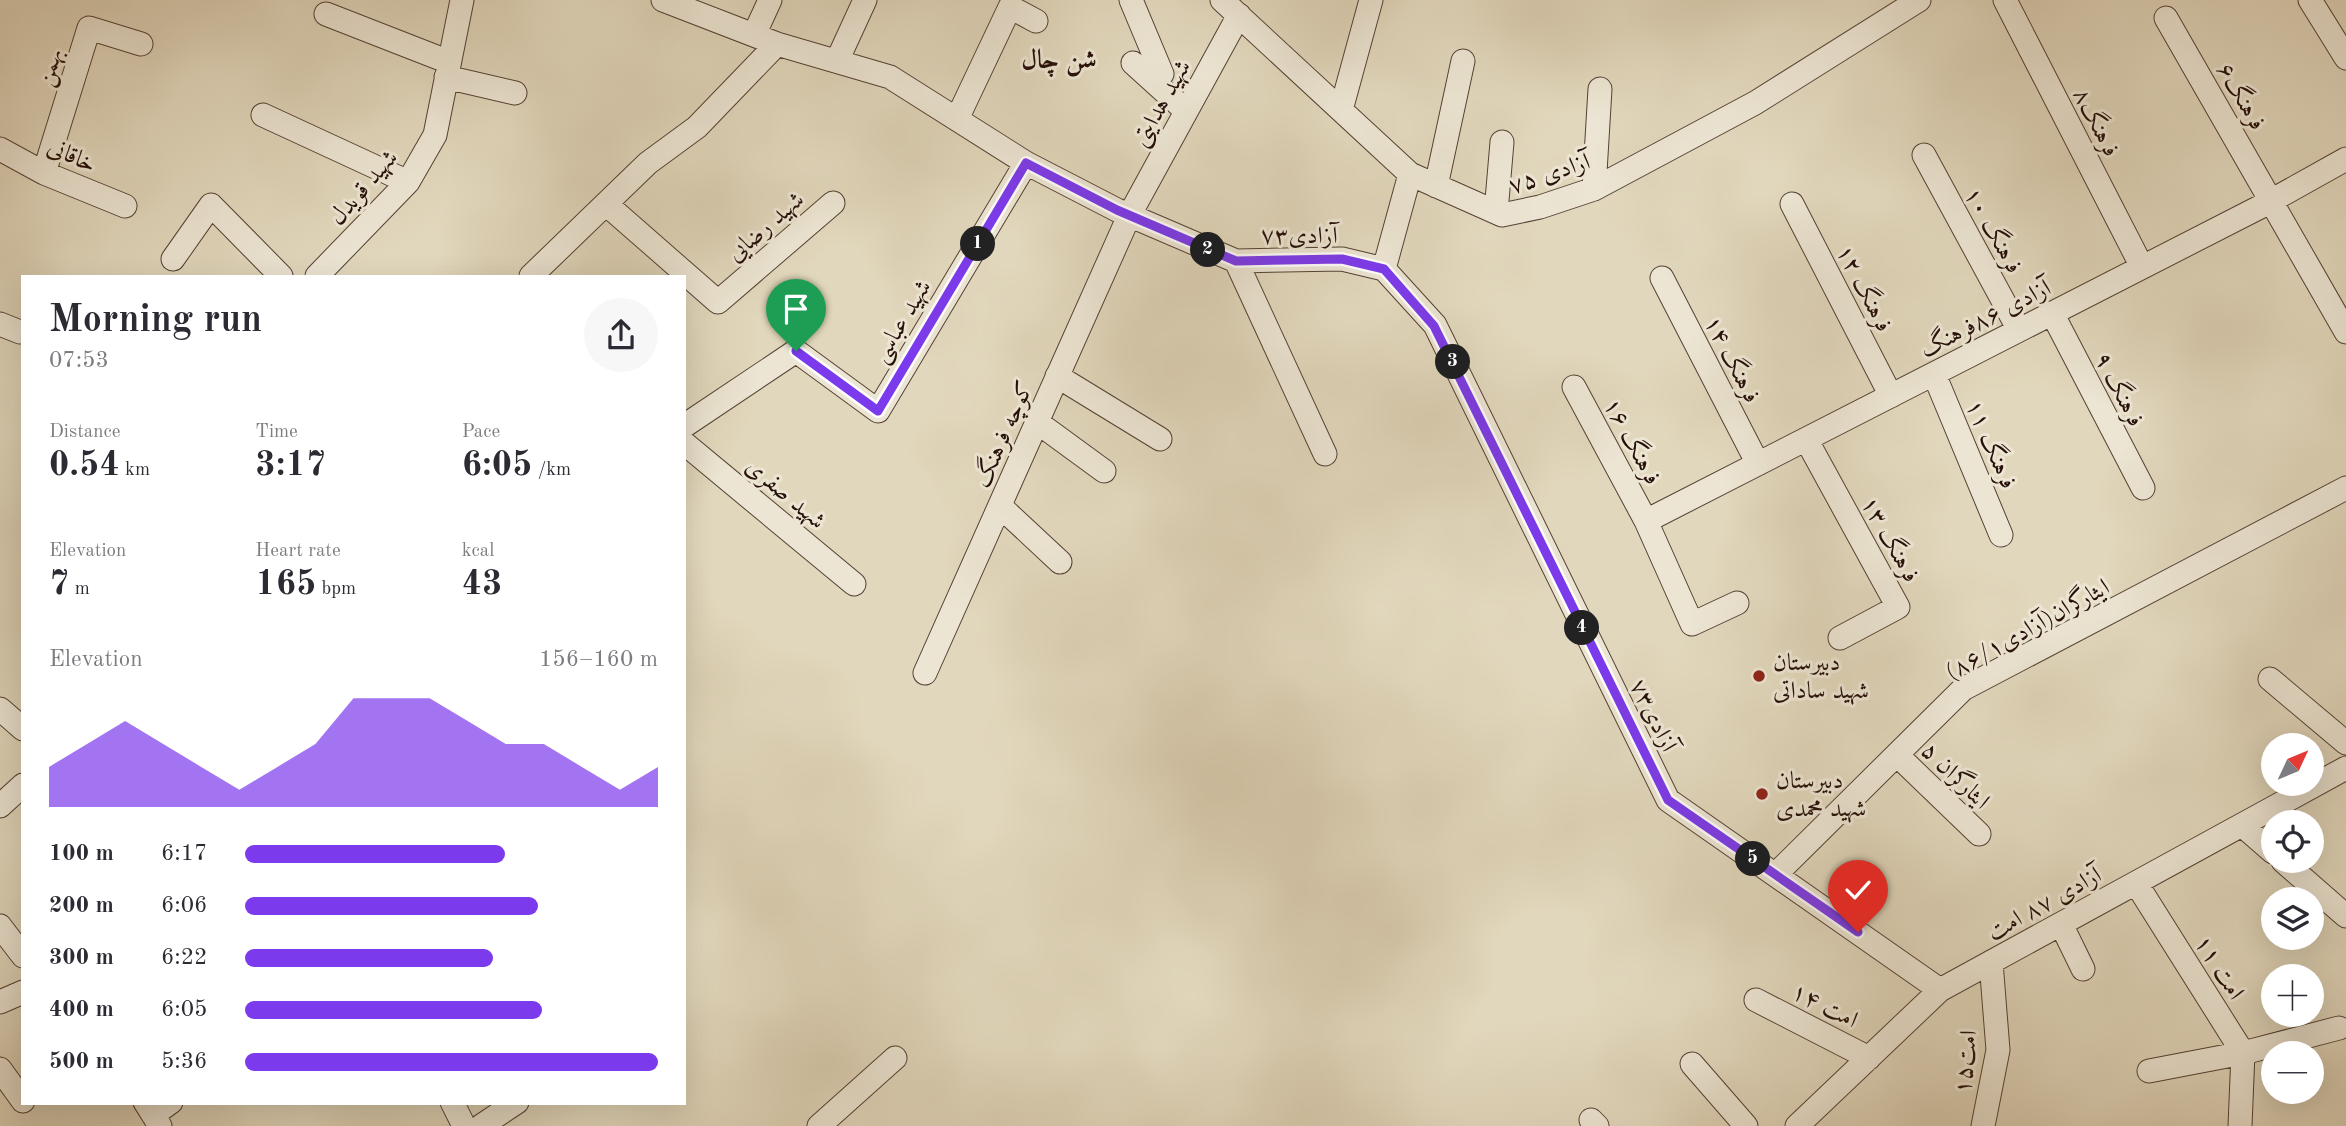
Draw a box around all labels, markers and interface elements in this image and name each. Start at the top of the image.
street label: بهمن [34,46,70,90]
district label: شن چال [1021,47,1097,78]
street label: شهید هدایتی [1129,57,1198,152]
street label: فرهنگ۶ [2211,57,2273,135]
street label: فرهنگ۸ [2067,83,2127,161]
street label: خاقانی [43,136,99,178]
street label: شهید قویدل [326,146,404,231]
street label: آزادی ۷۵ [1505,146,1596,199]
street label: فرهنگ ۱۰ [1958,182,2030,278]
street label: شهید رضایی [723,188,810,268]
street label: آزادی۷۳ [1260,221,1340,249]
pin: 1 [960,226,996,262]
pin: 2 [1190,232,1226,268]
text: 1 [972,234,983,253]
street label: فرهنگ ۱۲ [1830,239,1900,337]
text: 2 [1202,240,1213,259]
street label: آزادی ۸۶فرهنگ [1914,271,2058,364]
street label: شهید عباسی [869,277,939,369]
pin [766,279,826,351]
icon: arrive [777,290,815,328]
button: share [584,298,658,372]
text: Morning run [49,302,262,340]
street label: فرهنگ ۱۴ [1698,310,1768,408]
pin: 3 [1436,344,1470,380]
street label: فرهنگ ۹ [2088,347,2152,431]
text: 07:53 [49,349,109,372]
text: 3 [1447,352,1458,371]
street label: کوچه فرهنگ [966,376,1042,493]
street label: فرهنگ ۱۶ [1598,392,1668,490]
street label: فرهنگ ۱۱ [1960,395,2024,493]
text: Distance [49,423,121,442]
text: Time [255,423,298,442]
text: Pace [462,423,500,442]
text: 0.54 [49,448,120,483]
text: 3:17 [255,448,326,483]
text: 6:05 [462,448,532,483]
street label: شهید صفری [740,455,829,535]
text: km [120,461,150,480]
text: /km [532,461,571,480]
street label: فرهنگ ۱۳ [1855,491,1927,587]
text: Elevation [49,542,126,561]
text: Heart rate [255,542,341,561]
text: kcal [462,542,494,561]
text: 7 [49,567,69,602]
text: 165 [255,567,316,602]
text: 43 [462,567,502,602]
street label: ایثارگران(آزادی۸۶/۱) [1939,571,2114,687]
text: m [69,580,90,599]
text: bpm [316,580,356,599]
pin: 4 [1564,610,1600,646]
text: 4 [1576,618,1587,637]
text: Elevation [49,648,143,671]
text: 156–160 m [539,648,658,671]
place label: دبیرستان شهید ساداتی [1773,652,1869,705]
marker: دبیرستان شهید ساداتی [1751,668,1767,684]
street label: آزادی۷۳ [1624,674,1685,758]
north arrow [2261,733,2324,796]
map controls [2261,733,2324,1104]
street label: ایثارگران ۵ [1915,734,1997,815]
place label: دبیرستان شهید محمدی [1776,770,1866,823]
marker: دبیرستان شهید محمدی [1754,786,1770,802]
button: locate [2261,810,2324,873]
text: 100 m [49,842,114,865]
text: 6:17 [161,842,207,865]
pin: 5 [1736,842,1770,876]
text: 5 [1747,849,1758,868]
street label: آزادی ۸۷ امت [1982,859,2109,946]
pin [1828,860,1888,932]
icon: check [1839,871,1877,909]
button: layers [2261,887,2324,950]
text: 200 m [49,894,114,917]
text: 6:06 [161,894,207,917]
street label: امت ۱۱ [2189,932,2247,1004]
text: 300 m [49,946,114,969]
text: 6:22 [161,946,207,969]
button: + [2261,964,2324,1027]
street label: امت ۱۴ [1787,980,1861,1033]
text: 400 m [49,998,114,1021]
text: 6:05 [161,998,207,1021]
street label: امت۱۵ [1952,1029,1982,1095]
button: − [2261,1041,2324,1104]
text: 500 m [49,1050,114,1073]
text: 5:36 [161,1050,207,1073]

